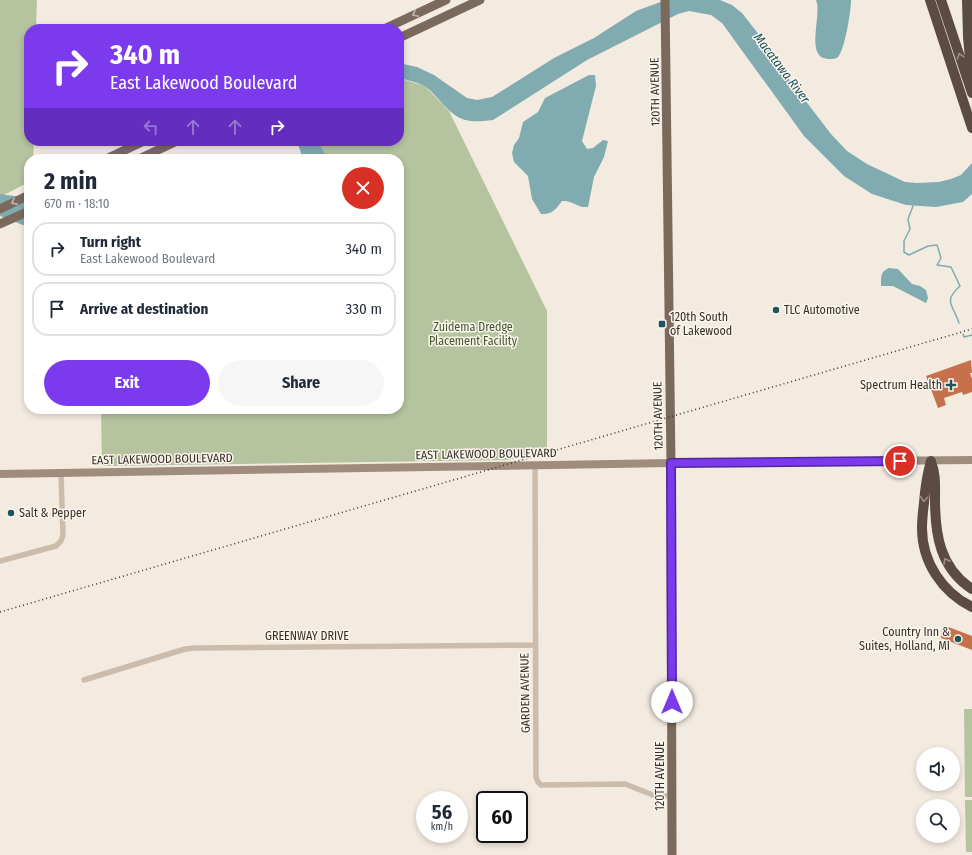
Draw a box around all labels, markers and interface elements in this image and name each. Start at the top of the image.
one-way arrow [411,9,419,17]
water label: Macatawa River [751,30,813,106]
text: 340 m [110,38,180,71]
icon: right [44,40,96,92]
one-way arrow [956,53,964,60]
street label: 120TH AVENUE [647,57,663,127]
text: East Lakewood Boulevard [110,72,297,94]
icon: left [140,116,162,138]
icon: ahead [182,116,204,138]
icon: ahead [224,116,246,138]
icon: right [266,116,288,138]
text: 2 min [44,167,97,195]
button: close [342,167,384,209]
text: 670 m · 18:10 [44,196,110,211]
one-way arrow [11,197,19,205]
text: Turn right [80,233,141,251]
icon: right [46,238,68,260]
text: 340 m [345,240,382,258]
text: East Lakewood Boulevard [80,251,215,266]
icon: arrive [46,298,68,320]
text: Arrive at destination [80,300,208,318]
text: 330 m [346,300,382,318]
place label: TLC Automotive [784,303,860,317]
marker: TLC Automotive [771,305,781,315]
place label: 120th South of Lakewood [670,310,732,338]
marker: 120th South of Lakewood [657,319,667,329]
park label: Zuidema Dredge Placement Facility [429,320,518,348]
button: Exit [44,360,210,406]
button: Share [218,360,384,406]
place label: Spectrum Health [860,378,942,392]
marker: Spectrum Health [945,379,957,391]
street label: 120TH AVENUE [650,381,666,451]
pin [883,444,917,478]
street label: EAST LAKEWOOD BOULEVARD [415,446,557,462]
icon: arrive [889,450,911,472]
street label: EAST LAKEWOOD BOULEVARD [91,451,233,467]
one-way arrow [920,496,929,502]
place label: Salt & Pepper [19,506,87,520]
marker: Salt & Pepper [6,508,16,518]
one-way arrow [943,558,951,565]
place label: Country Inn & Suites, Holland, MI [859,625,950,653]
street label: GREENWAY DRIVE [265,629,349,643]
marker: Country Inn & Suites, Holland, MI [953,634,963,644]
street label: GARDEN AVENUE [517,652,533,733]
position arrow [651,681,693,723]
street label: 120TH AVENUE [653,741,667,811]
map controls [916,747,960,843]
button: sound [916,747,960,791]
speed limit sign: 60 [476,791,528,843]
button: search [916,799,960,843]
text: 56 [432,800,452,824]
text: km/h [431,821,453,833]

